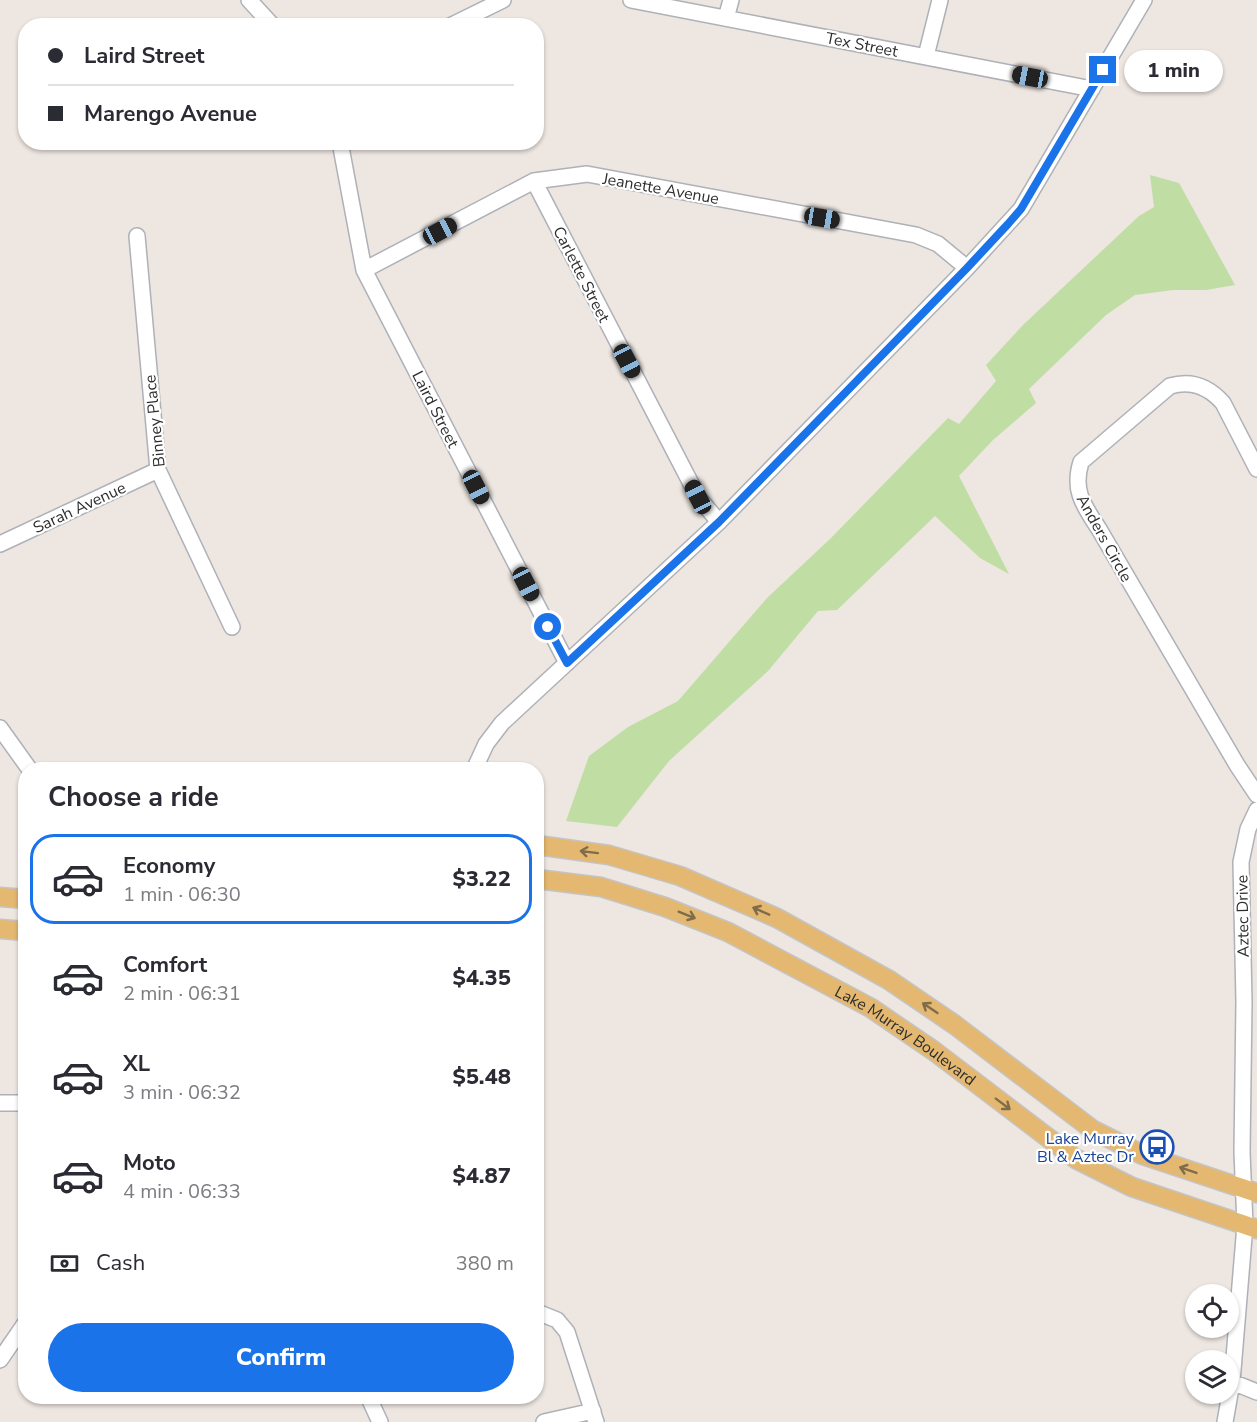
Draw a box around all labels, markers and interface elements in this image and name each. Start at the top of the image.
street label: Tex Street [824,27,900,63]
text: Laird Street [84,41,205,71]
callout: 1 min [1124,49,1223,91]
route end [1089,56,1116,83]
text: 1 min [1147,57,1200,84]
car [1011,65,1049,89]
text: Marengo Avenue [84,99,257,129]
street label: Jeanette Avenue [600,168,721,210]
car [803,206,841,230]
car [420,215,460,247]
street label: Carlette Street [547,223,615,327]
car [611,341,643,381]
street label: Laird Street [406,367,464,452]
street label: Binney Place [139,374,171,468]
car [460,467,492,507]
street label: Sarah Avenue [29,477,129,539]
car [682,477,714,517]
street label: Anders Circle [1071,491,1137,586]
car [510,564,542,604]
route start [534,613,561,640]
text: Choose a ride [48,779,219,816]
one-way arrow [580,846,600,857]
text: Economy [123,851,215,881]
icon: car [51,852,105,906]
text: $3.22 [452,864,511,894]
street label: Aztec Drive [1231,875,1255,957]
text: 1 min · 06:30 [123,881,241,908]
one-way arrow [753,904,771,916]
one-way arrow [678,911,696,922]
text: Comfort [123,950,207,980]
icon: car [51,951,105,1005]
text: $4.35 [452,963,511,993]
text: 2 min · 06:31 [123,980,241,1007]
street label: Lake Murray Boulevard [831,981,980,1091]
one-way arrow [922,1002,939,1014]
text: XL [123,1049,150,1079]
icon: car [51,1050,105,1104]
text: $5.48 [452,1062,511,1092]
text: 3 min · 06:32 [123,1079,241,1106]
one-way arrow [995,1098,1011,1110]
place label: Lake Murray Bl & Aztec Dr [1037,1128,1135,1168]
bus stop icon: Lake Murray Bl & Aztec Dr [1139,1129,1175,1165]
text: Moto [123,1148,176,1178]
icon: car [51,1149,105,1203]
text: $4.87 [452,1161,511,1191]
one-way arrow [1179,1164,1198,1175]
text: 4 min · 06:33 [123,1178,241,1205]
icon: cash [48,1247,81,1280]
text: Cash [96,1248,145,1278]
text: 380 m [456,1250,514,1277]
map controls [1185,1284,1239,1404]
button: locate [1185,1284,1239,1338]
button: Confirm [48,1323,514,1392]
button: layers [1185,1350,1239,1404]

